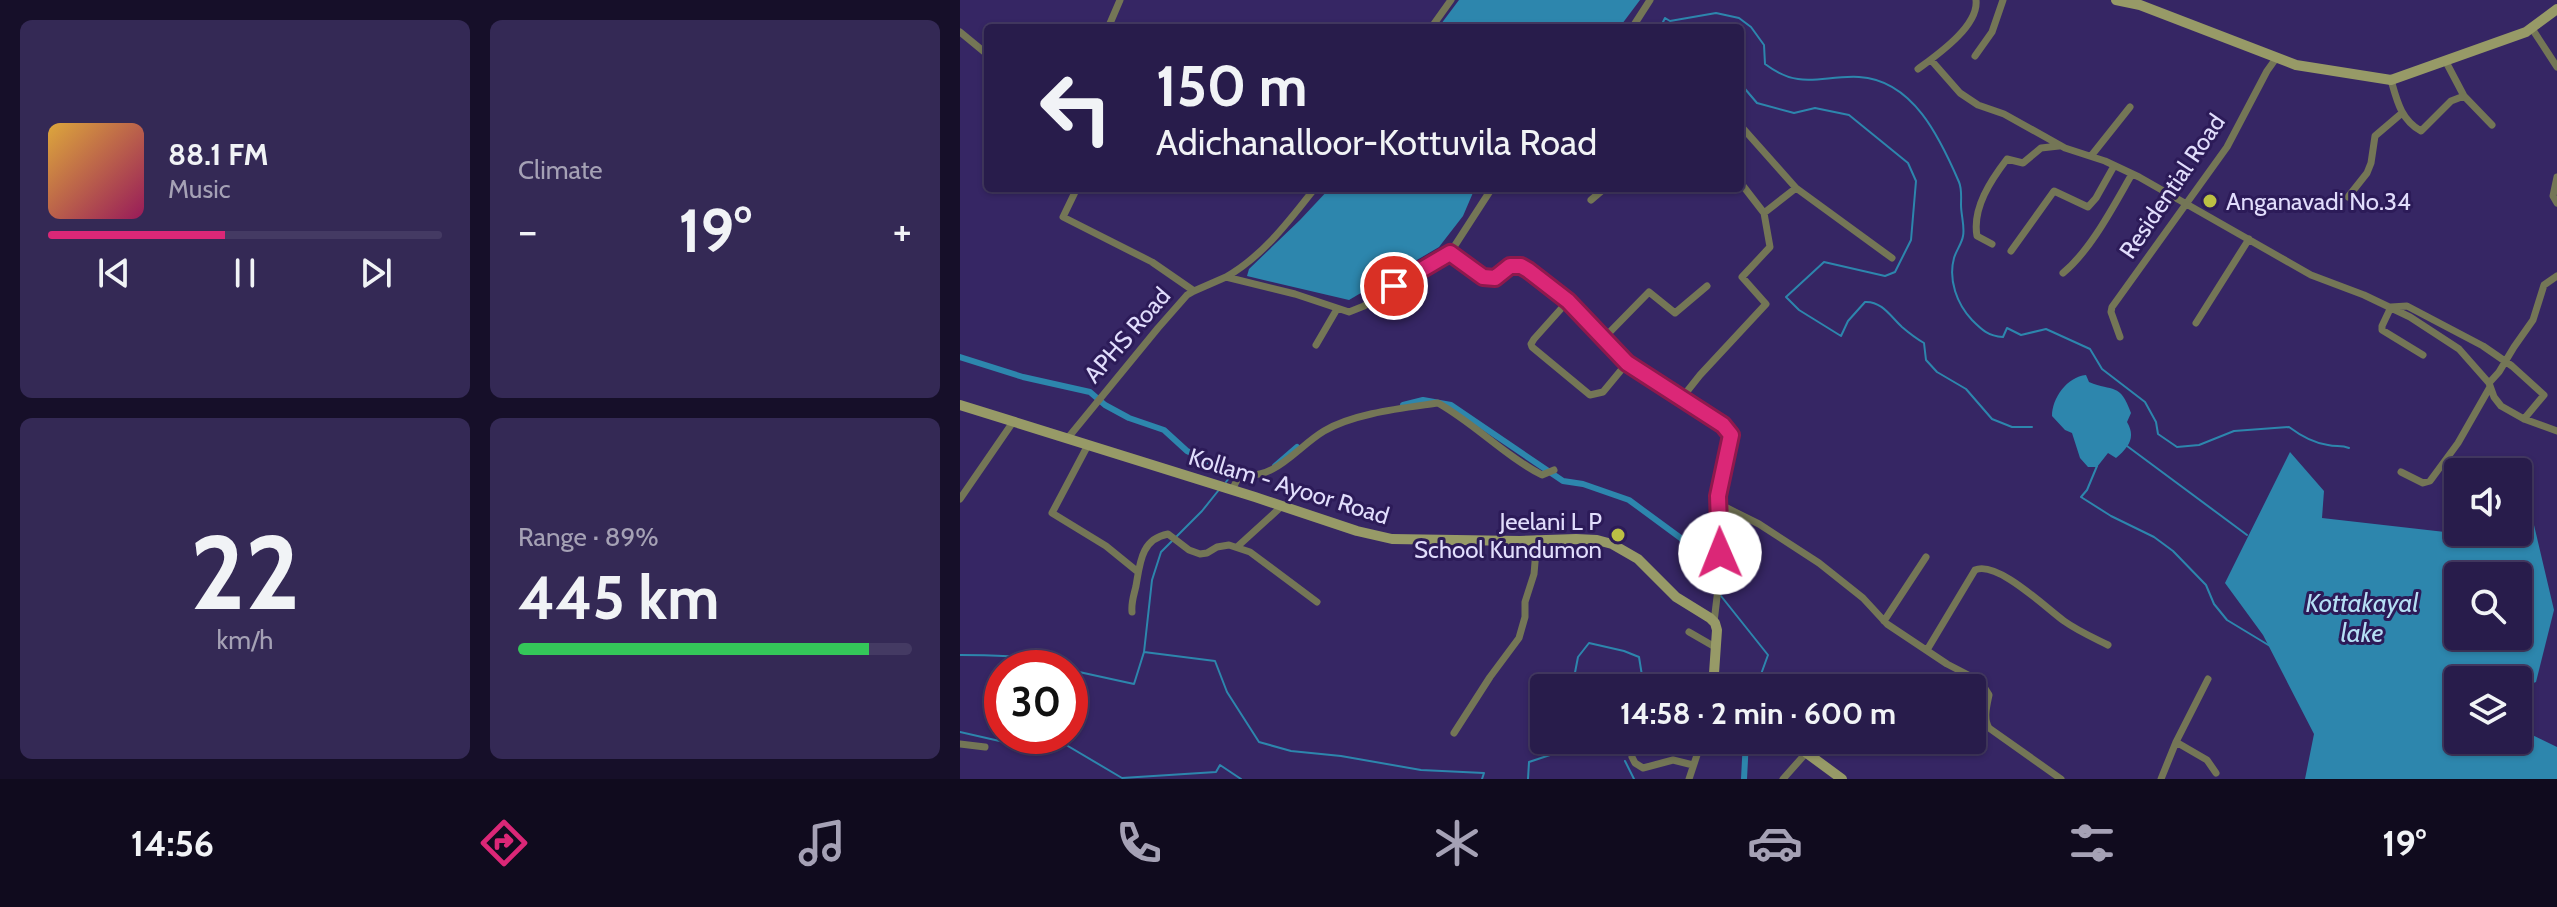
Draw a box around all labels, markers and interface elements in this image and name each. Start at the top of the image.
text: 150 m [1156,52,1308,120]
icon: left [1024,56,1128,160]
street label: Residential Road [2113,108,2231,264]
text: Adichanalloor-Kottuvila Road [1156,120,1597,164]
text: 88.1 FM [168,136,268,173]
text: Climate [518,154,603,186]
text: Music [168,173,231,205]
place label: Anganavadi No.34 [2226,187,2411,216]
marker: Anganavadi No.34 [2201,192,2219,210]
text: 19° [678,194,752,267]
text: − [518,204,537,257]
text: + [893,204,912,257]
icon: previous [92,251,136,295]
icon: pause [223,251,267,295]
icon: next [354,251,398,295]
pin [1360,252,1428,320]
icon: arrive [1372,264,1416,308]
street label: APHS Road [1078,281,1176,389]
street label: Kollam - Ayoor Road [1185,442,1393,530]
map controls [2444,458,2532,754]
button: sound [2444,458,2532,546]
place label: Jeelani L P School Kundumon [1414,507,1602,564]
text: 22 [190,509,300,635]
position arrow [1678,511,1762,595]
text: Range · 89% [518,521,659,553]
marker: Jeelani L P School Kundumon [1609,526,1627,544]
text: 445 km [518,561,719,634]
button: search [2444,562,2532,650]
water label: Kottakayal lake [2305,587,2419,649]
text: km/h [217,624,273,656]
speed limit sign: 30 [984,650,1088,754]
button: layers [2444,666,2532,754]
text: 14:58 · 2 min · 600 m [1620,695,1896,732]
icon: directions [476,815,532,871]
icon: music [794,815,850,871]
icon: phone [1111,815,1167,871]
icon: climate [1429,815,1485,871]
icon: car [1747,815,1803,871]
icon: filters [2064,815,2120,871]
text: 14:56 [131,821,214,865]
text: 19° [2382,821,2426,865]

